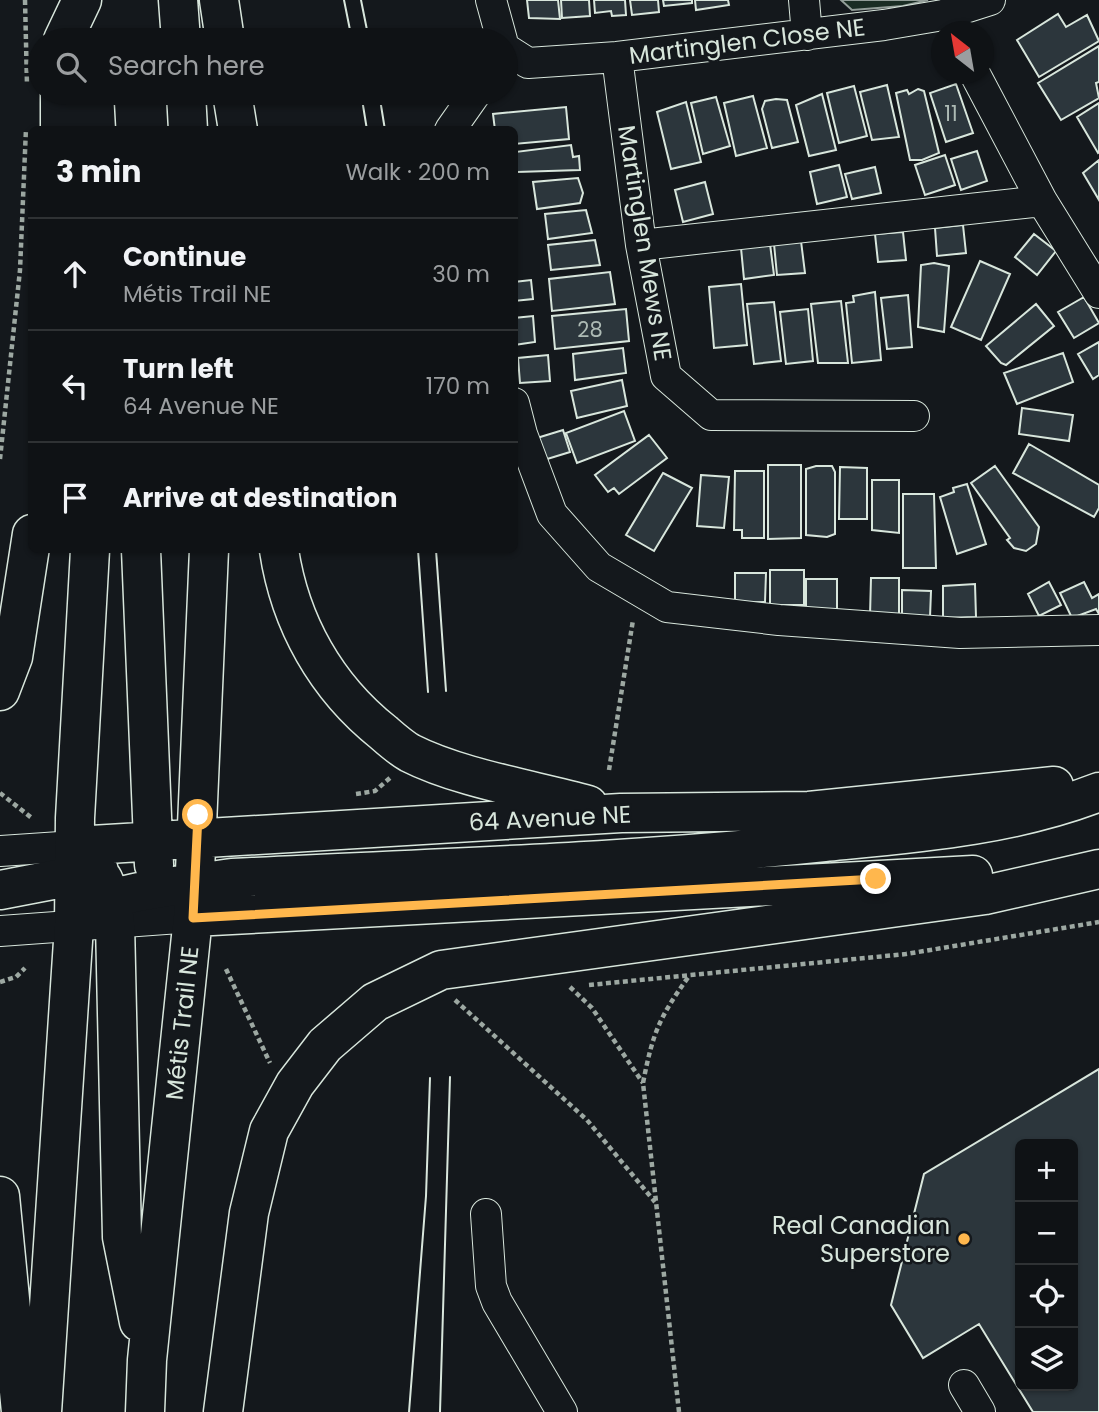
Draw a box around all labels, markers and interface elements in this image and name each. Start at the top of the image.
street label: Martinglen Close NE [627,10,867,72]
north arrow [931,21,994,84]
search box [28,28,518,105]
icon: search [52,48,90,86]
text: Search here [108,48,265,84]
house number: 11 [944,99,958,128]
street label: Martinglen Mews NE [610,123,680,363]
text: 3 min [56,150,141,193]
text: Walk · 200 m [345,156,490,188]
text: Continue [123,239,246,275]
icon: ahead [56,255,94,293]
text: 30 m [432,258,490,290]
text: Métis Trail NE [123,278,271,310]
house number: 28 [577,315,603,344]
text: Turn left [123,351,234,387]
icon: left [56,367,94,405]
text: 170 m [426,370,490,402]
text: 64 Avenue NE [123,390,279,422]
icon: arrive [56,479,94,517]
text: Arrive at destination [123,480,398,516]
street label: 64 Avenue NE [468,797,632,839]
route start [182,799,213,830]
route end [860,863,891,894]
street label: Métis Trail NE [158,944,206,1102]
map controls [1015,1139,1078,1391]
button: + [1015,1139,1078,1202]
button: − [1015,1202,1078,1265]
place label: Real Canadian Superstore [772,1209,950,1270]
marker: Real Canadian Superstore [956,1231,972,1247]
button: locate [1015,1265,1078,1328]
button: layers [1015,1328,1078,1391]

